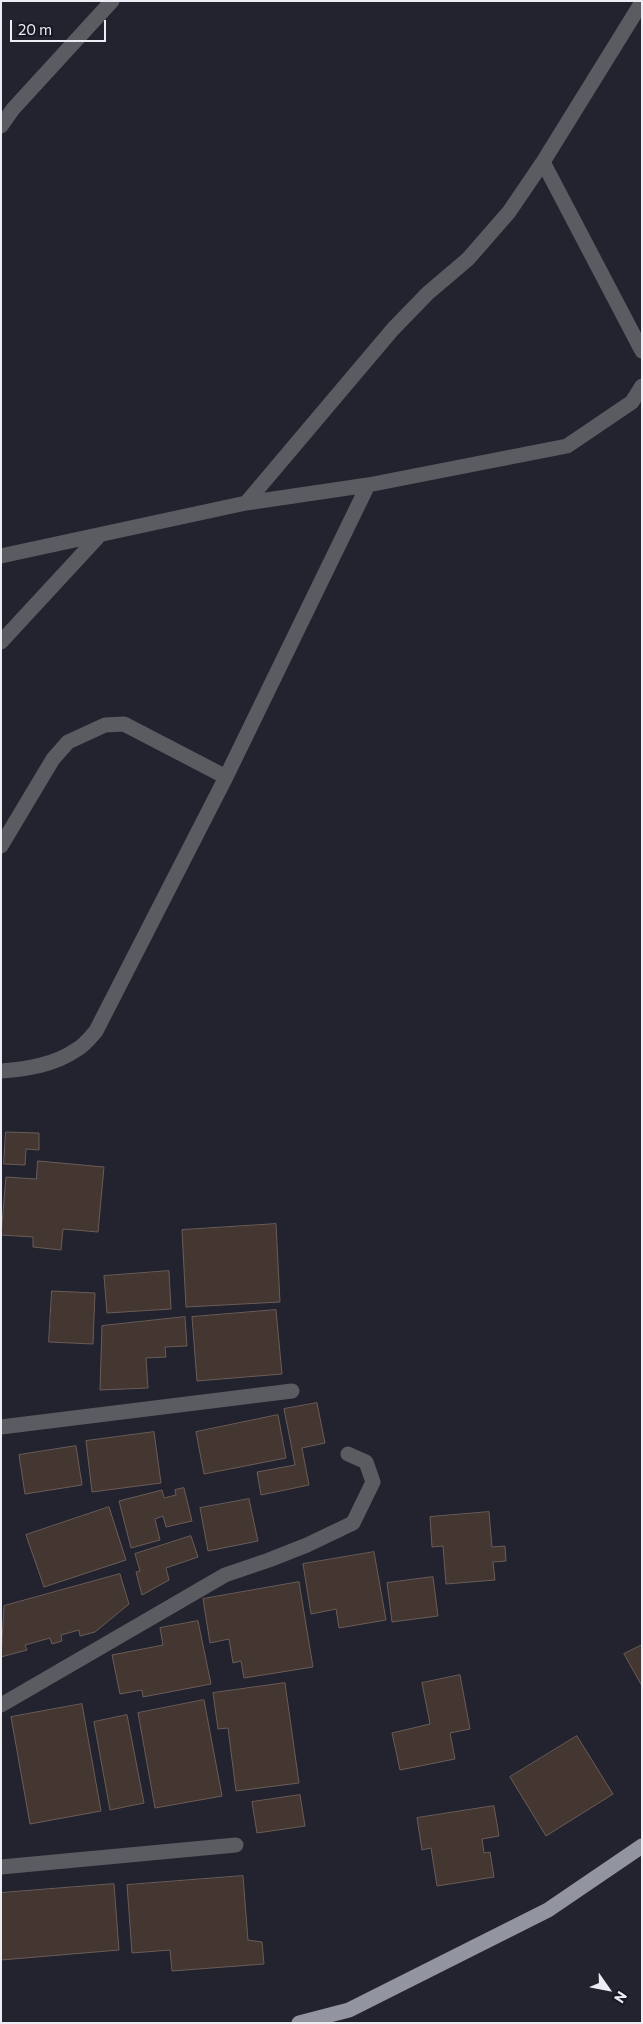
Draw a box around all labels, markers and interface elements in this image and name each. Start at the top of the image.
scale bar [12,10,109,42]
text: 20 m [18,20,52,38]
north arrow [583,1964,633,2014]
text: N [611,1988,631,2006]

